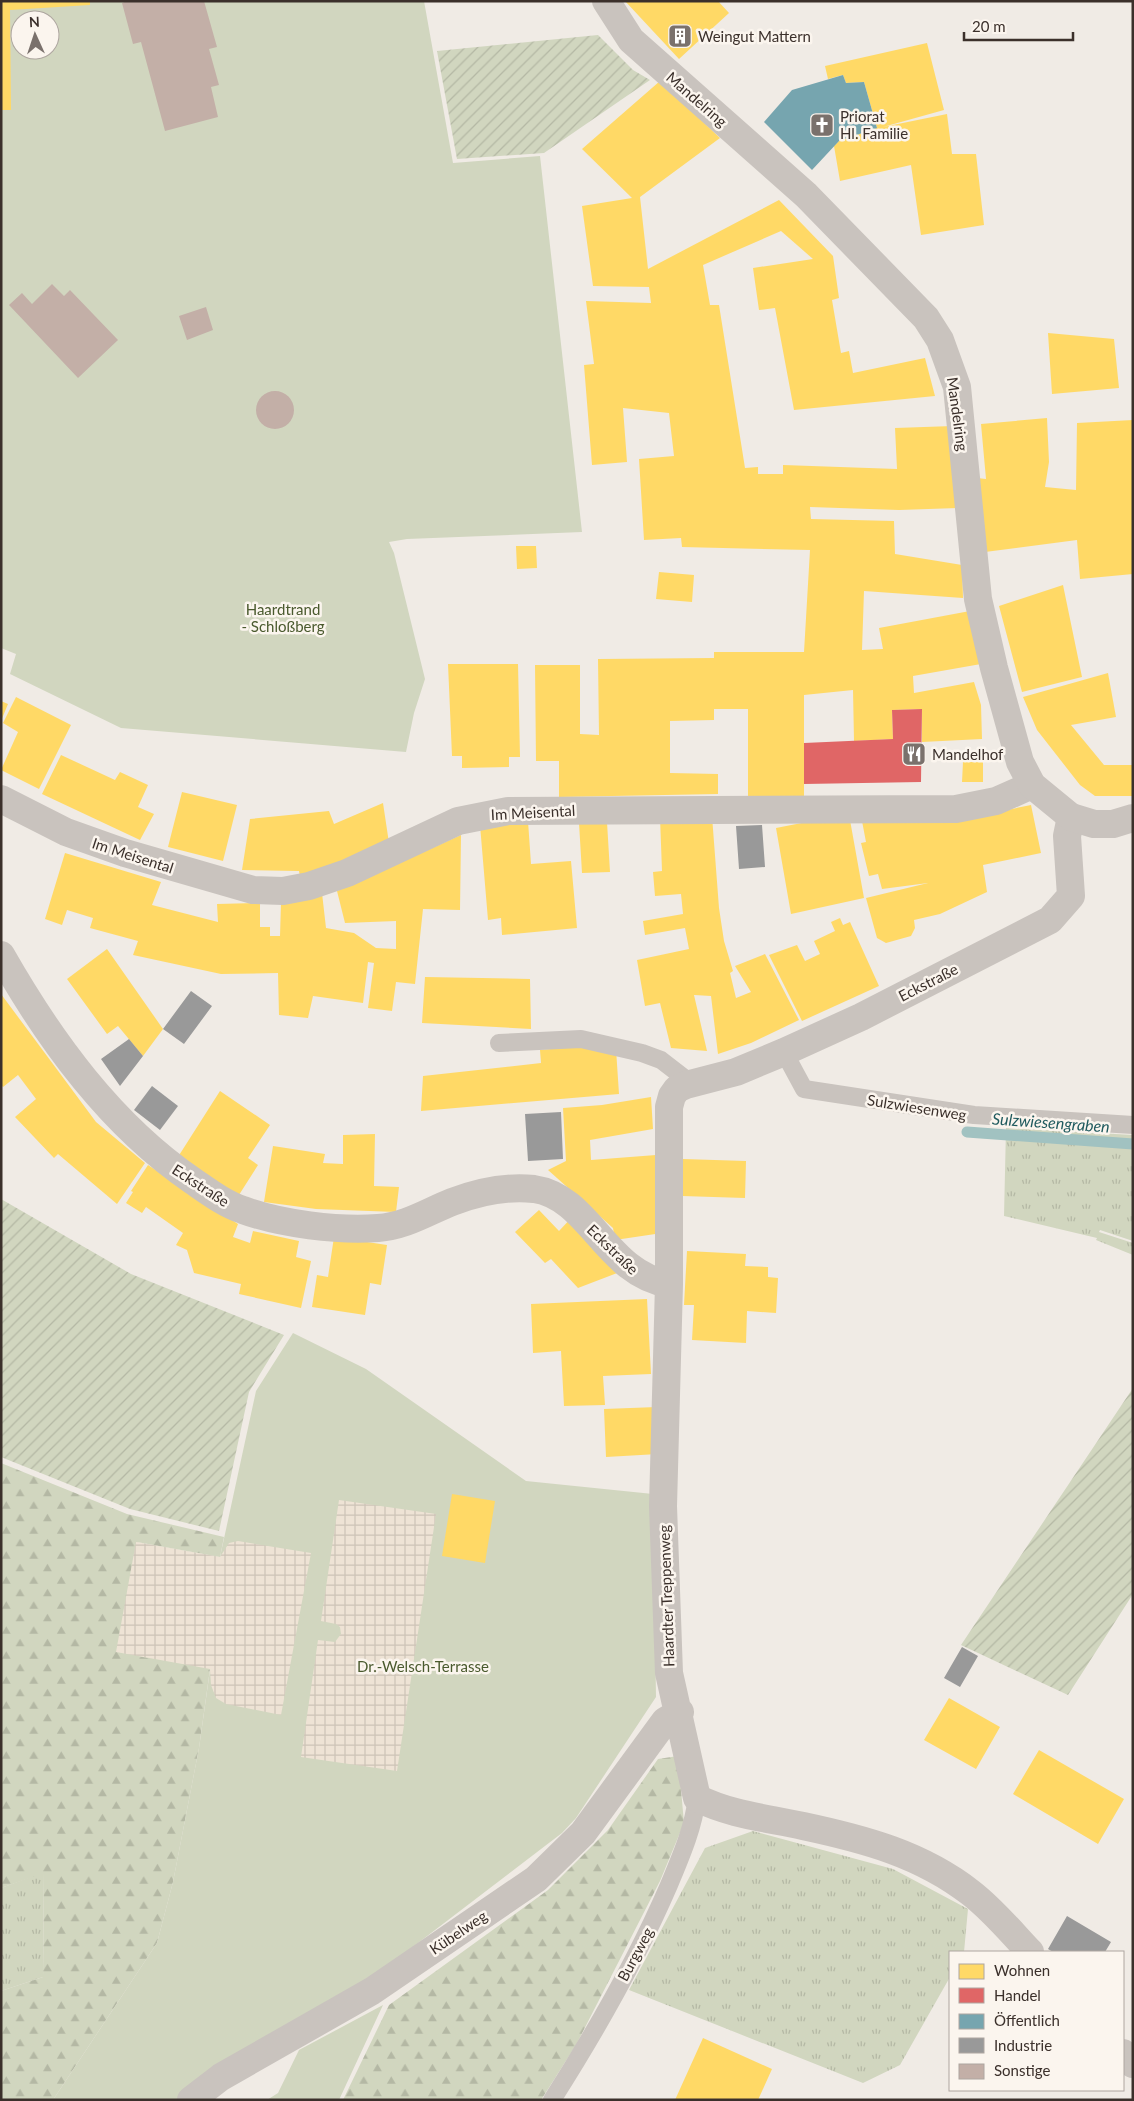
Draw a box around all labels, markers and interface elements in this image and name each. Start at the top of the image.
north arrow [10,10,60,60]
scale bar [964,10,1073,42]
text: N [28,13,40,30]
text: 20 m [972,17,1006,35]
building icon: Weingut Mattern [667,23,693,49]
place label: Weingut Mattern [698,27,811,45]
street label: Mandelring [663,68,731,130]
place label: Priorat Hl. Familie [840,107,908,142]
church icon: Priorat Hl. Familie [809,112,835,138]
street label: Mandelring [944,376,972,452]
park label: Haardtrand - Schloßberg [241,600,325,635]
restaurant icon: Mandelhof [901,741,927,767]
place label: Mandelhof [932,745,1004,763]
street label: Im Meisental [490,801,576,823]
street label: Im Meisental [90,833,176,877]
street label: Eckstraße [895,959,961,1005]
street label: Sulzwiesenweg [866,1090,968,1124]
water label: Sulzwiesengraben [992,1108,1110,1136]
street label: Eckstraße [169,1160,233,1210]
street label: Eckstraße [584,1220,642,1278]
street label: Haardter Treppenweg [655,1524,677,1667]
park label: Dr.-Welsch-Terrasse [357,1657,489,1675]
street label: Kübelweg [426,1906,490,1958]
street label: Burgweg [613,1924,657,1984]
legend [949,1951,1124,2091]
text: Wohnen [994,1961,1050,1979]
text: Handel [994,1986,1041,2004]
text: Öffentlich [994,2011,1060,2029]
text: Industrie [994,2036,1052,2054]
text: Sonstige [994,2061,1050,2079]

